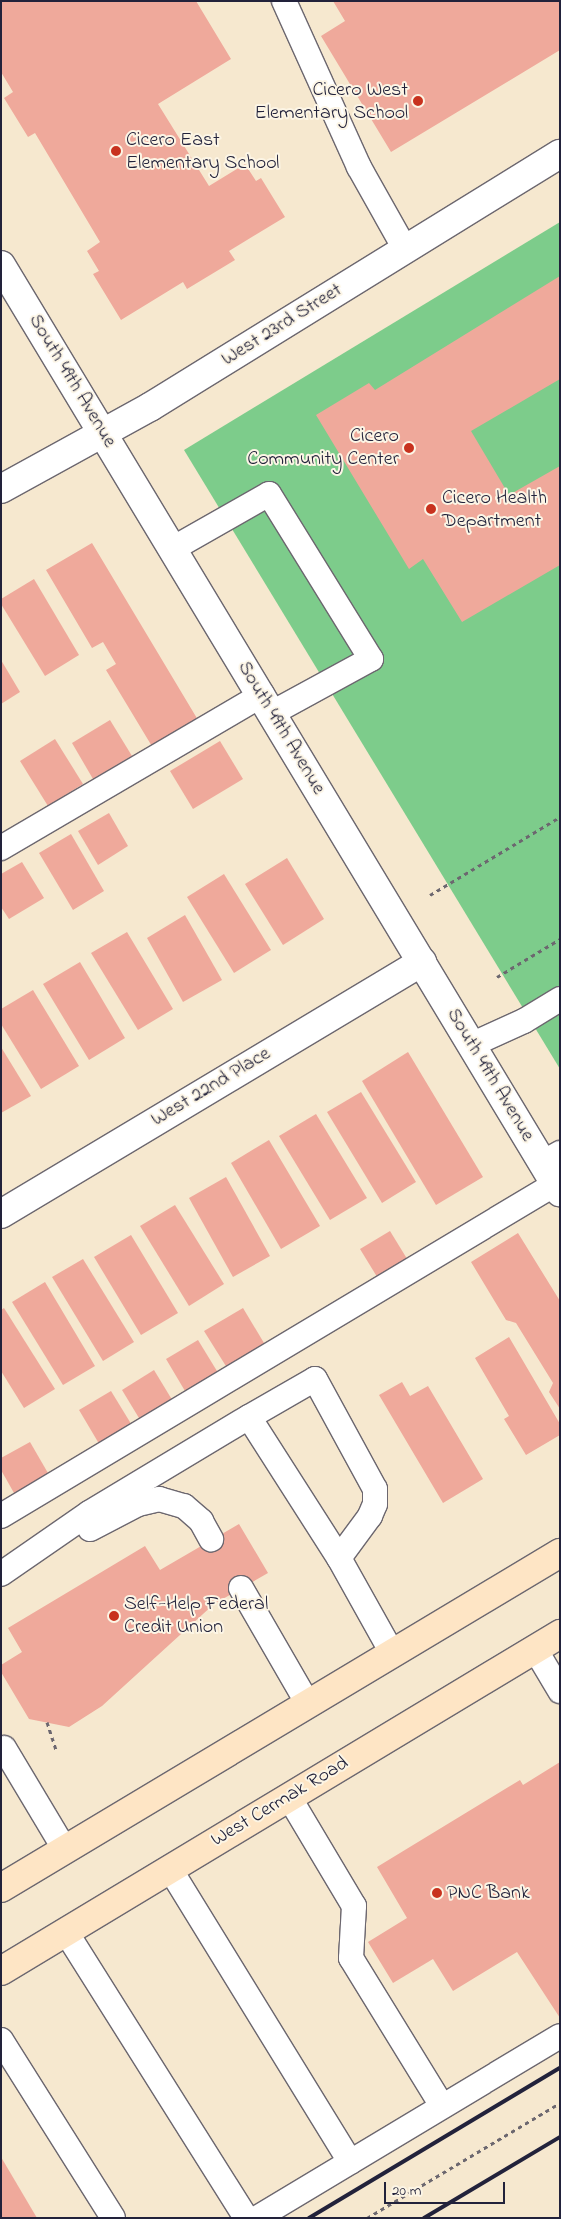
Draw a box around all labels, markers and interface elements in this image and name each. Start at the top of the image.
place label: Cicero West Elementary School [255,78,408,125]
marker: Cicero West Elementary School [412,95,424,107]
place label: Cicero East Elementary School [126,128,279,175]
marker: Cicero East Elementary School [110,145,122,157]
street label: West 23rd Street [217,278,347,372]
street label: South 49th Avenue [23,310,121,452]
place label: Cicero Community Center [247,424,399,471]
marker: Cicero Community Center [403,442,415,454]
place label: Cicero Health Department [442,486,547,533]
marker: Cicero Health Department [424,502,438,516]
street label: South 49th Avenue [232,657,330,799]
street label: South 49th Avenue [441,1004,539,1146]
street label: West 22nd Place [147,1042,275,1132]
place label: Self-Help Federal Credit Union [124,1592,268,1639]
marker: Self-Help Federal Credit Union [108,1610,120,1622]
street label: West Cermak Road [207,1752,353,1852]
place label: PNC Bank [447,1881,530,1905]
marker: PNC Bank [431,1887,443,1899]
scale bar [386,2172,507,2204]
text: 20 m [392,2180,421,2202]

